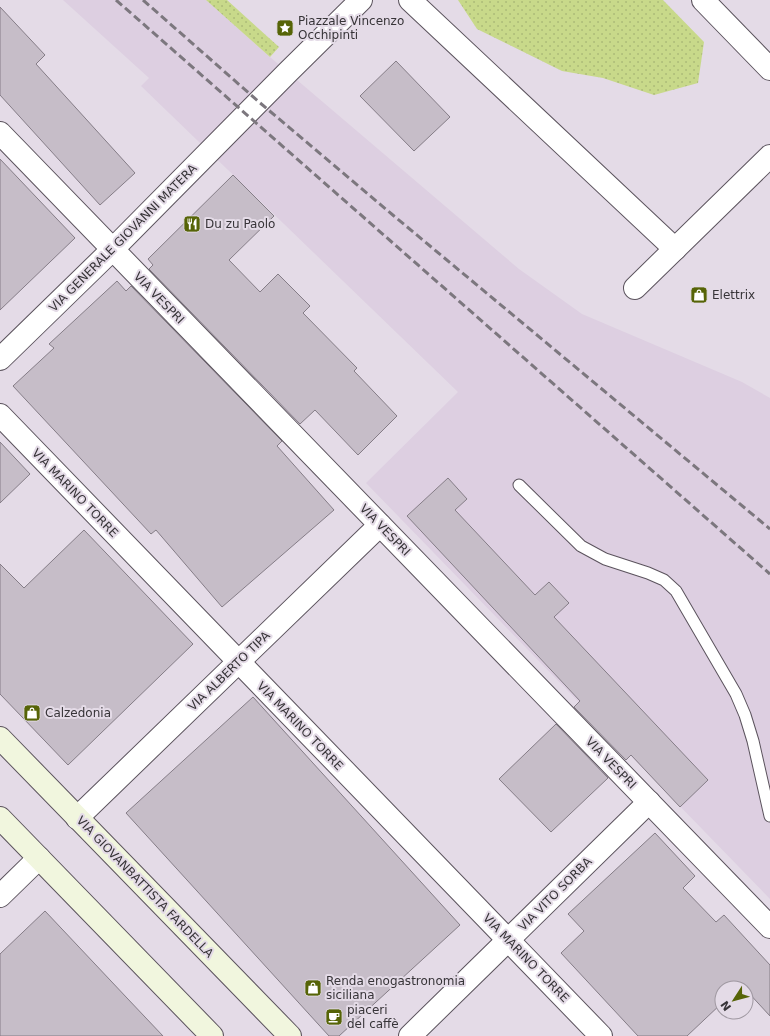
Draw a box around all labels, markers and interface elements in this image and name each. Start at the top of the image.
place label: Piazzale Vincenzo Occhipinti [298,14,404,42]
place icon: Piazzale Vincenzo Occhipinti [275,18,295,38]
street label: VIA GENERALE GIOVANNI MATERA [46,161,200,315]
restaurant icon: Du zu Paolo [182,214,202,234]
place label: Du zu Paolo [205,217,275,231]
street label: VIA VESPRI [131,269,187,327]
shop icon: Elettrix [689,285,709,305]
place label: Elettrix [712,288,755,302]
street label: VIA MARINO TORRE [29,446,121,540]
street label: VIA VESPRI [357,501,413,559]
street label: VIA ALBERTO TIPA [185,628,273,714]
street label: VIA MARINO TORRE [254,679,346,773]
shop icon: Calzedonia [22,703,42,723]
place label: Calzedonia [45,706,111,720]
street label: VIA VESPRI [583,734,639,792]
street label: VIA GIOVANBATTISTA FARDELLA [74,813,217,961]
street label: VIA VITO SORBA [515,854,595,934]
street label: VIA MARINO TORRE [480,911,572,1005]
place label: Renda enogastronomia siciliana [326,974,465,1002]
shop icon: Renda enogastronomia siciliana [303,978,323,998]
north arrow [714,980,754,1020]
text: N [718,998,734,1013]
place label: piaceri del caffè [347,1003,399,1031]
cafe icon: piaceri del caffè [324,1007,344,1027]

